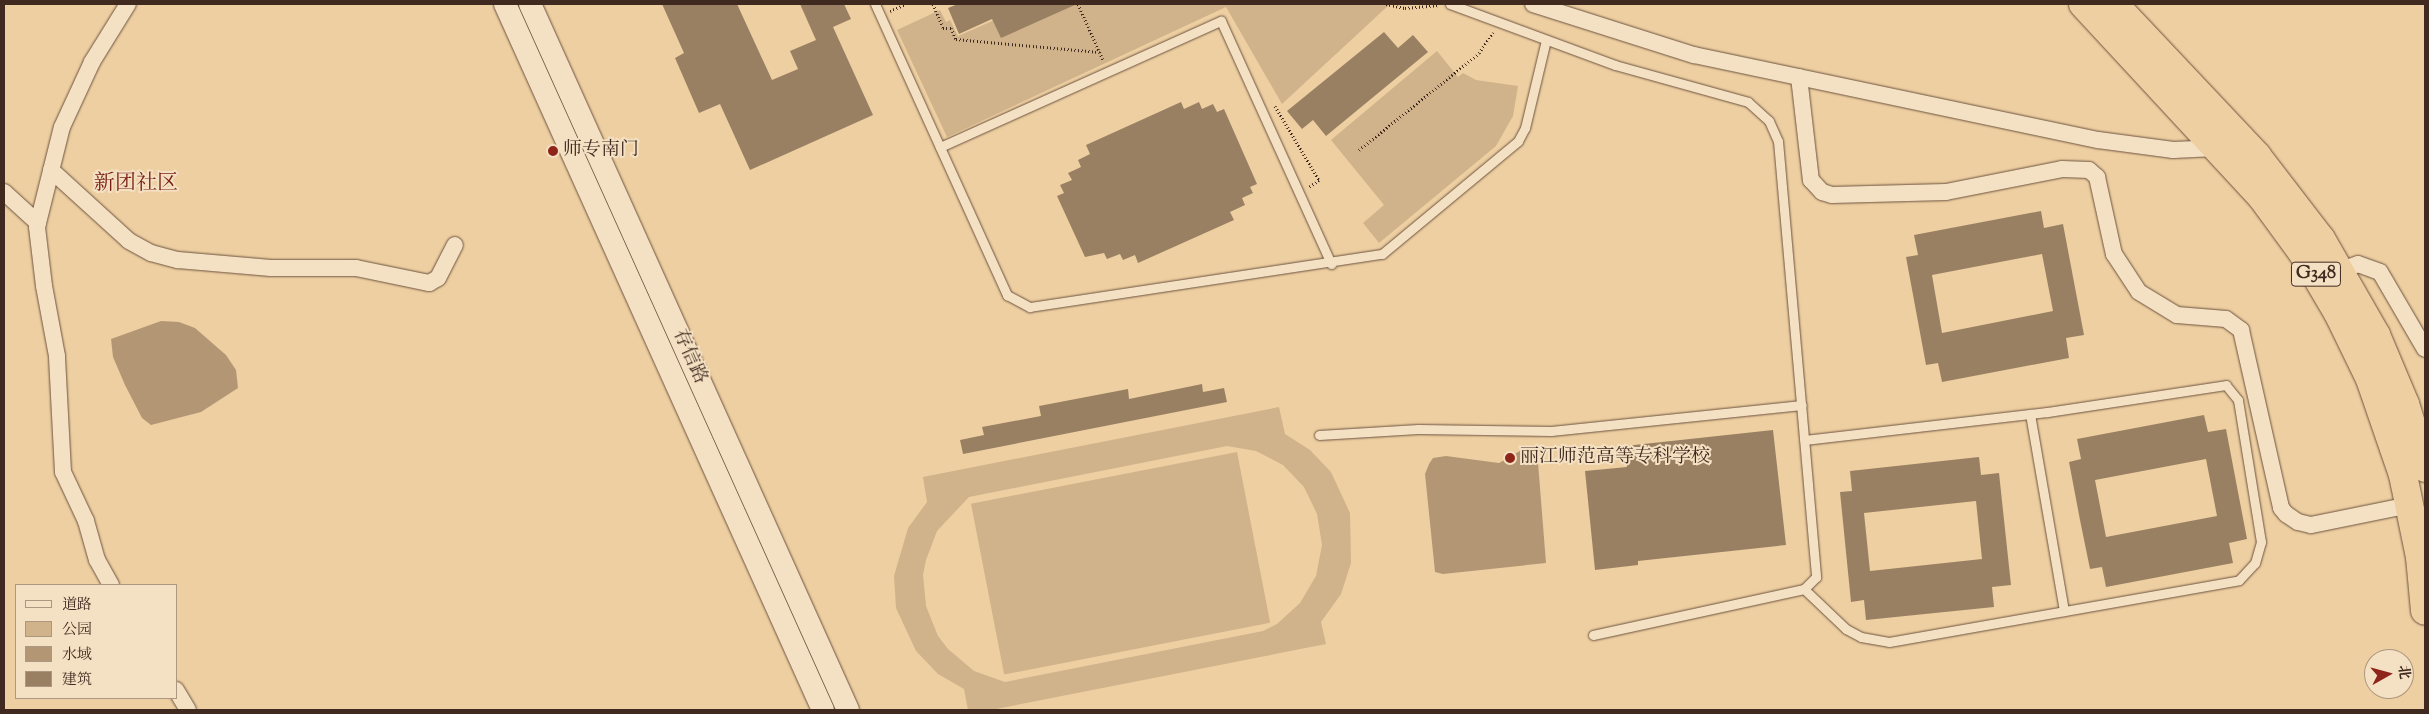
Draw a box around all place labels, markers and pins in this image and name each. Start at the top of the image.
place label: 师专南门 [563,140,639,162]
marker: 师专南门 [547,145,559,157]
place label: 丽江师范高等专科学校 [1520,447,1710,469]
marker: 丽江师范高等专科学校 [1504,452,1516,464]

